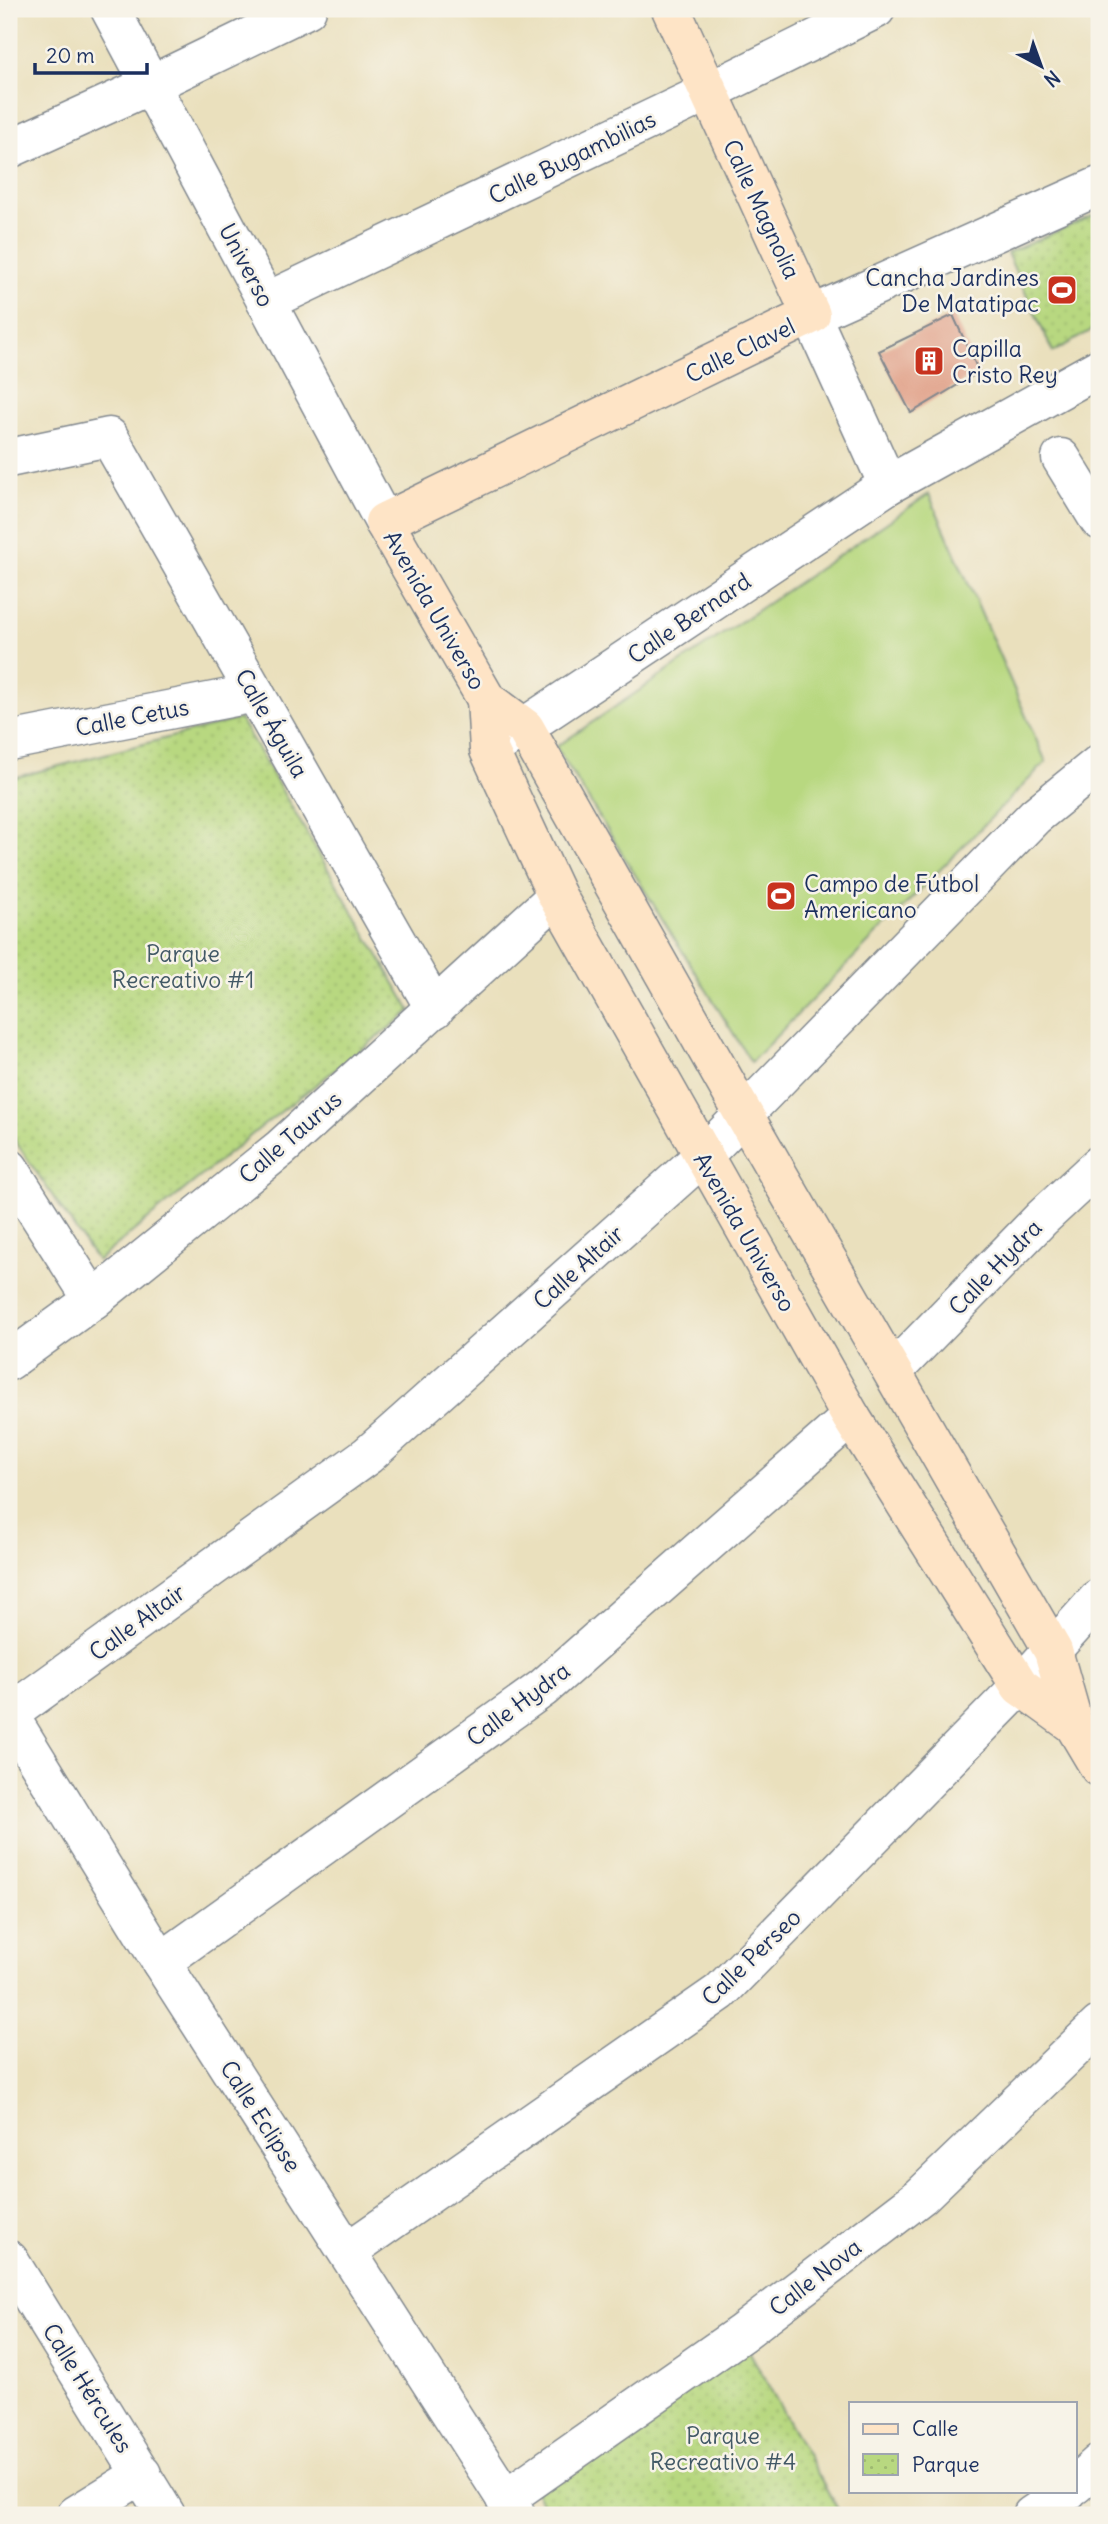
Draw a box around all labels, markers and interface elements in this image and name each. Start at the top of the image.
scale bar [35,32,147,76]
north arrow [1006,32,1076,102]
text: 20 m [46,42,95,69]
text: N [1039,65,1065,92]
street label: Calle Bugambilias [484,104,660,210]
street label: Calle Magnolia [717,135,807,283]
street label: Universo [213,218,281,312]
place label: Cancha Jardines De Matatipac [865,263,1039,318]
sports icon: Cancha Jardines De Matatipac [1045,273,1079,307]
street label: Calle Clavel [680,311,800,389]
place label: Capilla Cristo Rey [952,334,1058,389]
building icon: Capilla Cristo Rey [912,344,946,378]
street label: Avenida Universo [378,525,492,695]
street label: Calle Bernard [622,566,756,670]
street label: Calle Águila [229,663,315,783]
street label: Calle Cetus [73,692,191,742]
place label: Campo de Fútbol Americano [804,869,979,924]
sports icon: Campo de Fútbol Americano [764,879,798,913]
park label: Parque Recreativo #1 [112,939,254,994]
street label: Calle Taurus [233,1085,347,1189]
street label: Avenida Universo [688,1147,802,1317]
street label: Calle Hydra [942,1213,1048,1321]
street label: Calle Altair [527,1218,630,1315]
street label: Calle Altair [83,1577,191,1667]
street label: Calle Hydra [461,1656,575,1752]
street label: Calle Perseo [695,1903,807,2011]
street label: Calle Eclipse [214,2055,308,2177]
street label: Calle Nova [763,2232,867,2322]
street label: Calle Hércules [37,2318,139,2458]
legend [849,2402,1076,2492]
text: Calle [912,2415,958,2442]
park label: Parque Recreativo #4 [650,2421,796,2476]
text: Parque [912,2451,980,2478]

